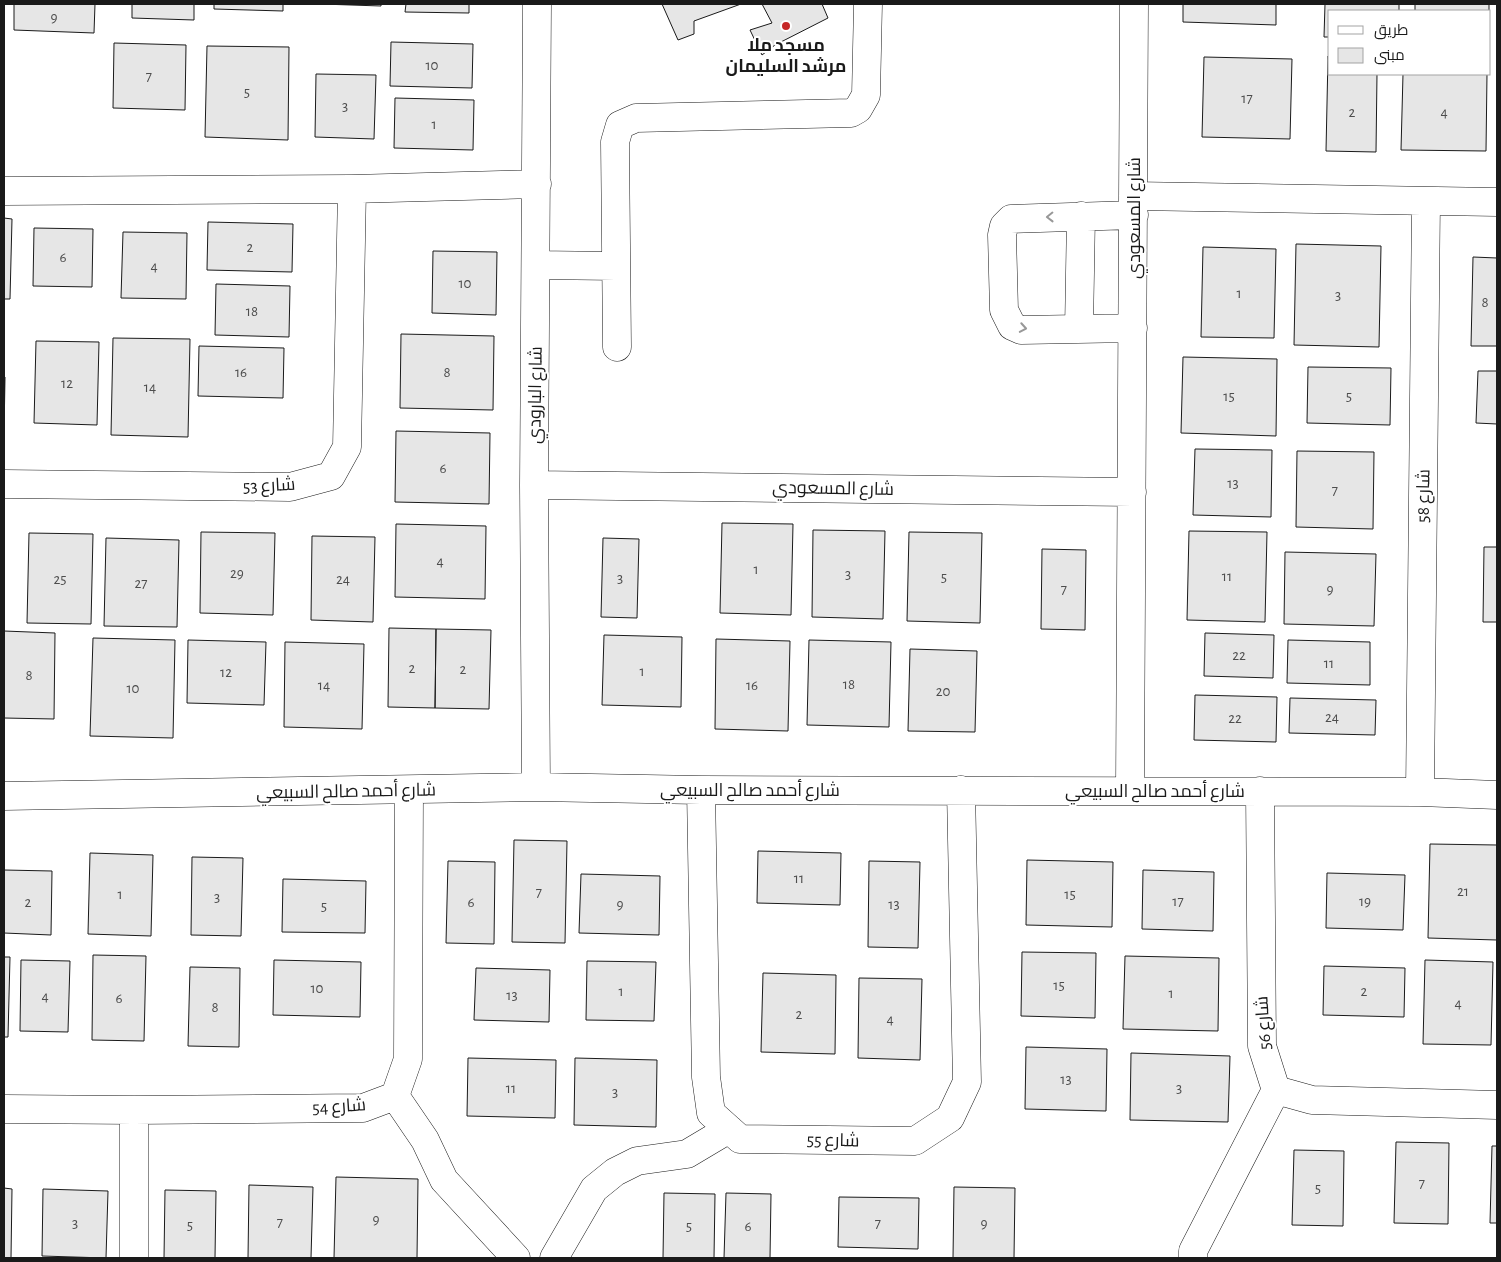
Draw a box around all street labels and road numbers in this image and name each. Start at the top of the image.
street label: شارع المسعودي [1125,157,1148,279]
street label: شارع البارودي [525,346,550,444]
street label: شارع 58 [1414,469,1435,523]
street label: شارع 53 [242,475,296,498]
street label: شارع المسعودي [772,478,894,503]
street label: شارع أحمد صالح السبيعي [256,778,436,807]
street label: شارع أحمد صالح السبيعي [660,779,840,804]
street label: شارع أحمد صالح السبيعي [1065,780,1245,805]
street label: شارع 56 [1252,995,1277,1050]
street label: شارع 54 [311,1095,367,1120]
street label: شارع 55 [806,1131,860,1152]

